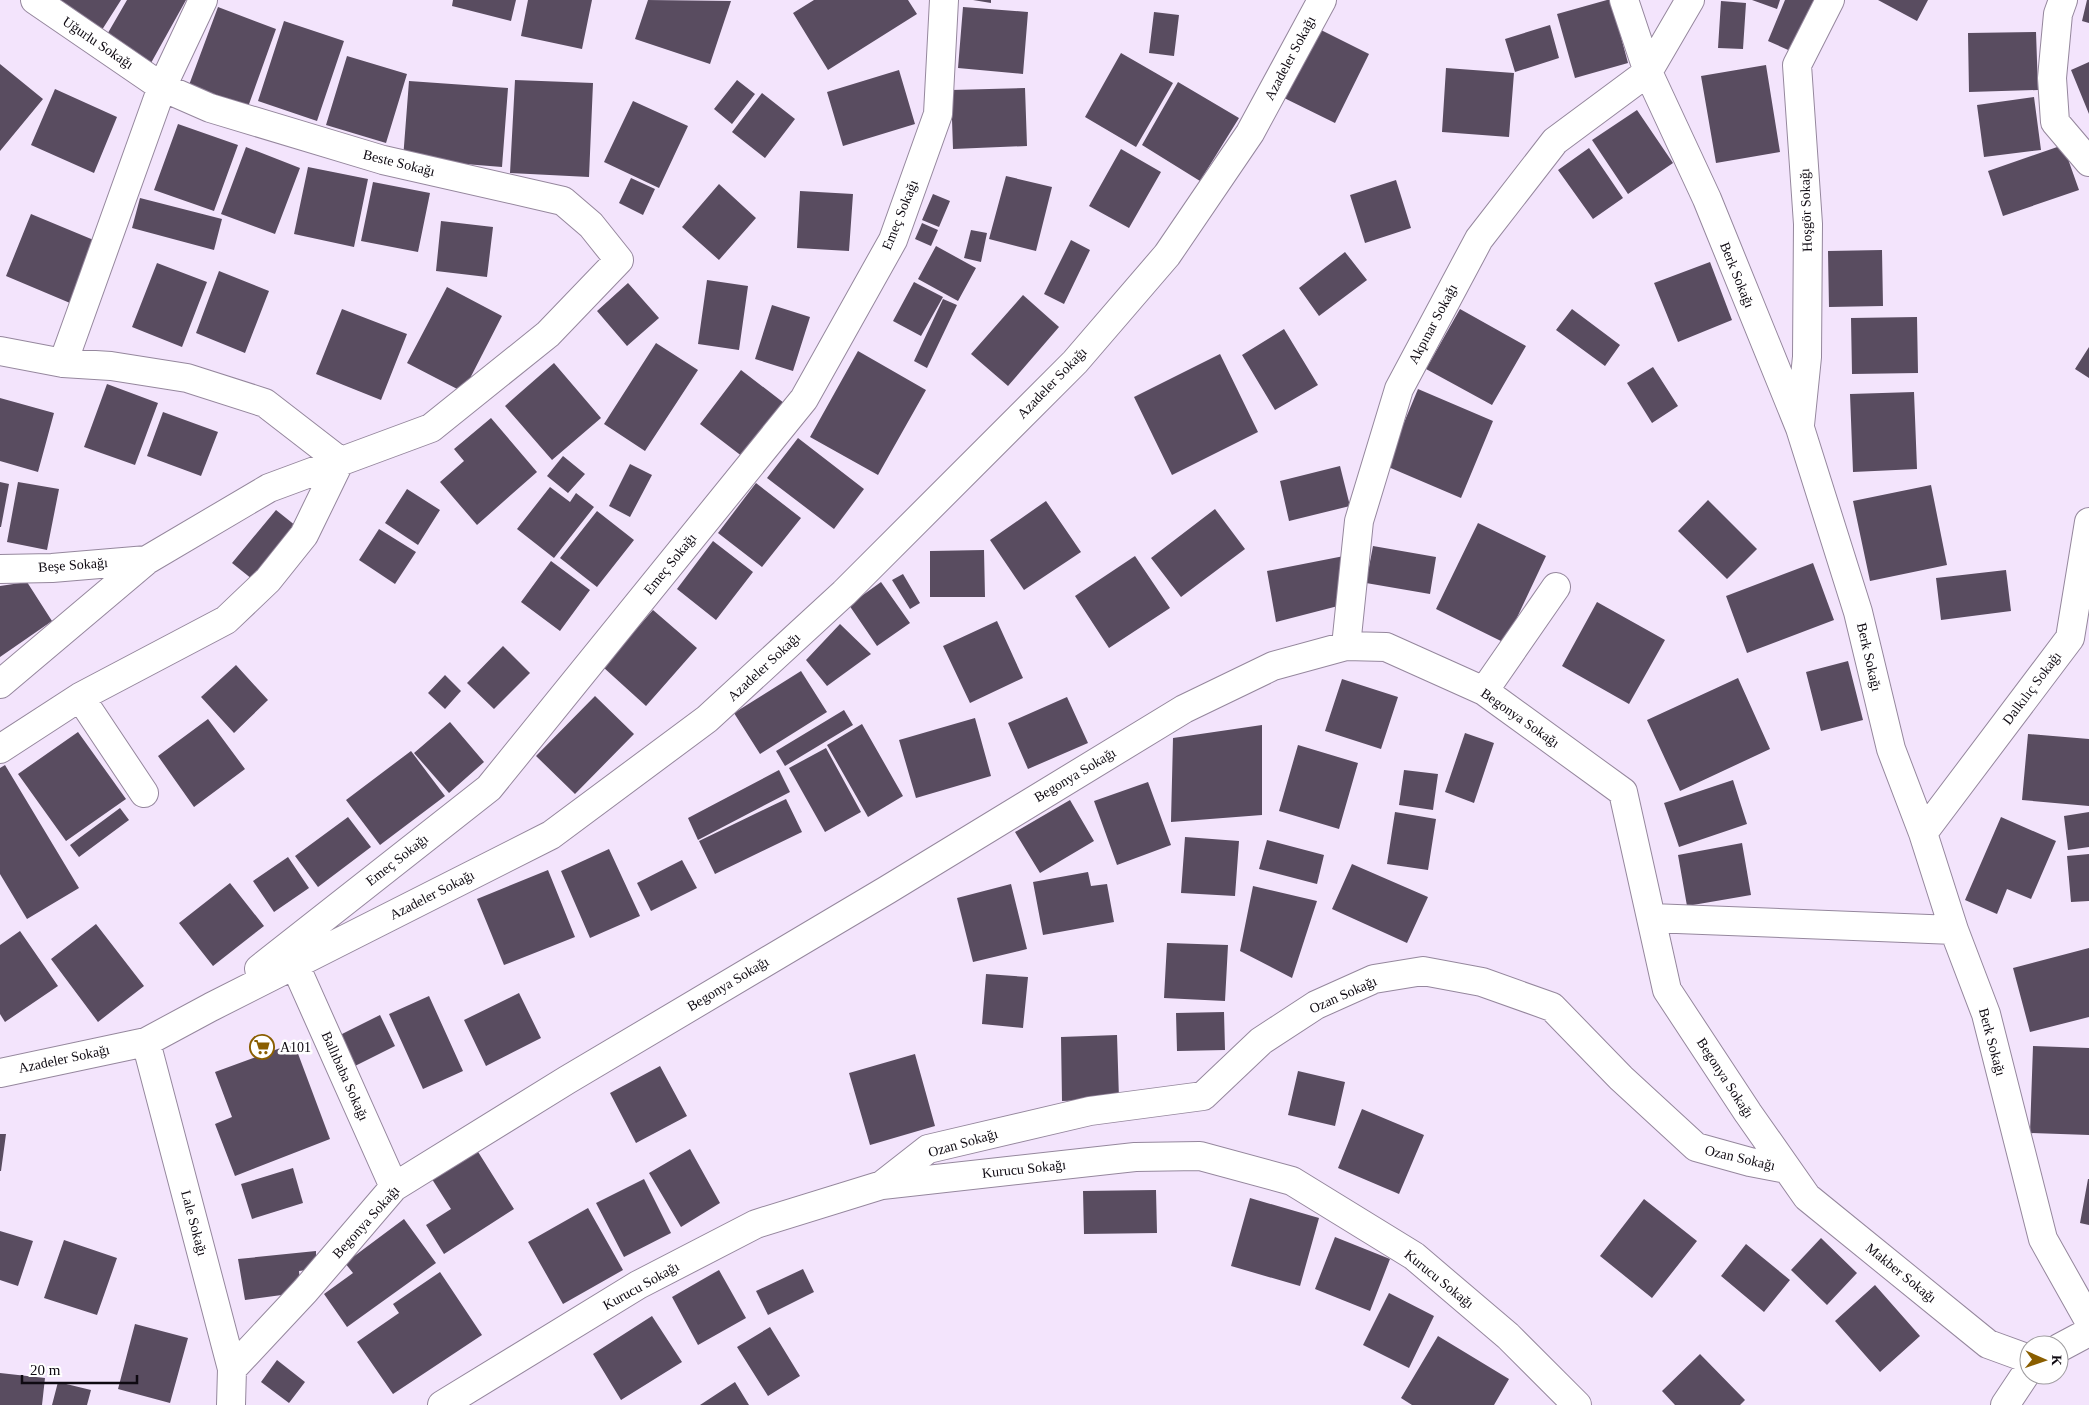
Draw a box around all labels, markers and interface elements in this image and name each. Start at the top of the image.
street label: Azadeler Sokağı [1262,13,1318,103]
street label: Uğurlu Sokağı [60,14,136,72]
street label: Beste Sokağı [362,147,437,179]
street label: Hoşgör Sokağı [1797,168,1815,252]
street label: Emeç Sokağı [879,178,921,252]
street label: Berk Sokağı [1717,240,1757,310]
street label: Akpınar Sokağı [1406,281,1460,366]
street label: Azadeler Sokağı [1014,344,1090,422]
street label: Emeç Sokağı [641,530,699,598]
street label: Beşe Sokağı [38,555,108,575]
street label: Berk Sokağı [1854,621,1884,693]
street label: Azadeler Sokağı [725,630,803,704]
street label: Dalkılıç Sokağı [2000,648,2064,727]
street label: Begonya Sokağı [1478,685,1562,751]
street label: Begonya Sokağı [1032,745,1118,805]
street label: Emeç Sokağı [363,831,431,889]
street label: Azadeler Sokağı [387,867,477,923]
street label: Begonya Sokağı [685,954,771,1014]
street label: Ozan Sokağı [1307,973,1379,1016]
street label: Berk Sokağı [1976,1006,2008,1078]
street label: Ballıbaba Sokağı [319,1029,371,1123]
supermarket icon: A101 [249,1034,275,1060]
street label: Begonya Sokağı [1694,1035,1756,1121]
place label: A101 [280,1040,311,1055]
street label: Azadeler Sokağı [17,1042,111,1076]
street label: Ozan Sokağı [926,1126,1000,1160]
street label: Ozan Sokağı [1703,1143,1777,1173]
street label: Kurucu Sokağı [981,1157,1067,1181]
street label: Begonya Sokağı [330,1183,402,1261]
street label: Lale Sokağı [178,1189,210,1258]
street label: Makber Sokağı [1863,1240,1939,1306]
street label: Kurucu Sokağı [1401,1247,1477,1311]
street label: Kurucu Sokağı [600,1259,682,1313]
north arrow [2019,1335,2069,1385]
scale bar [22,1352,138,1384]
text: K [2049,1355,2064,1366]
text: 20 m [30,1362,61,1378]

